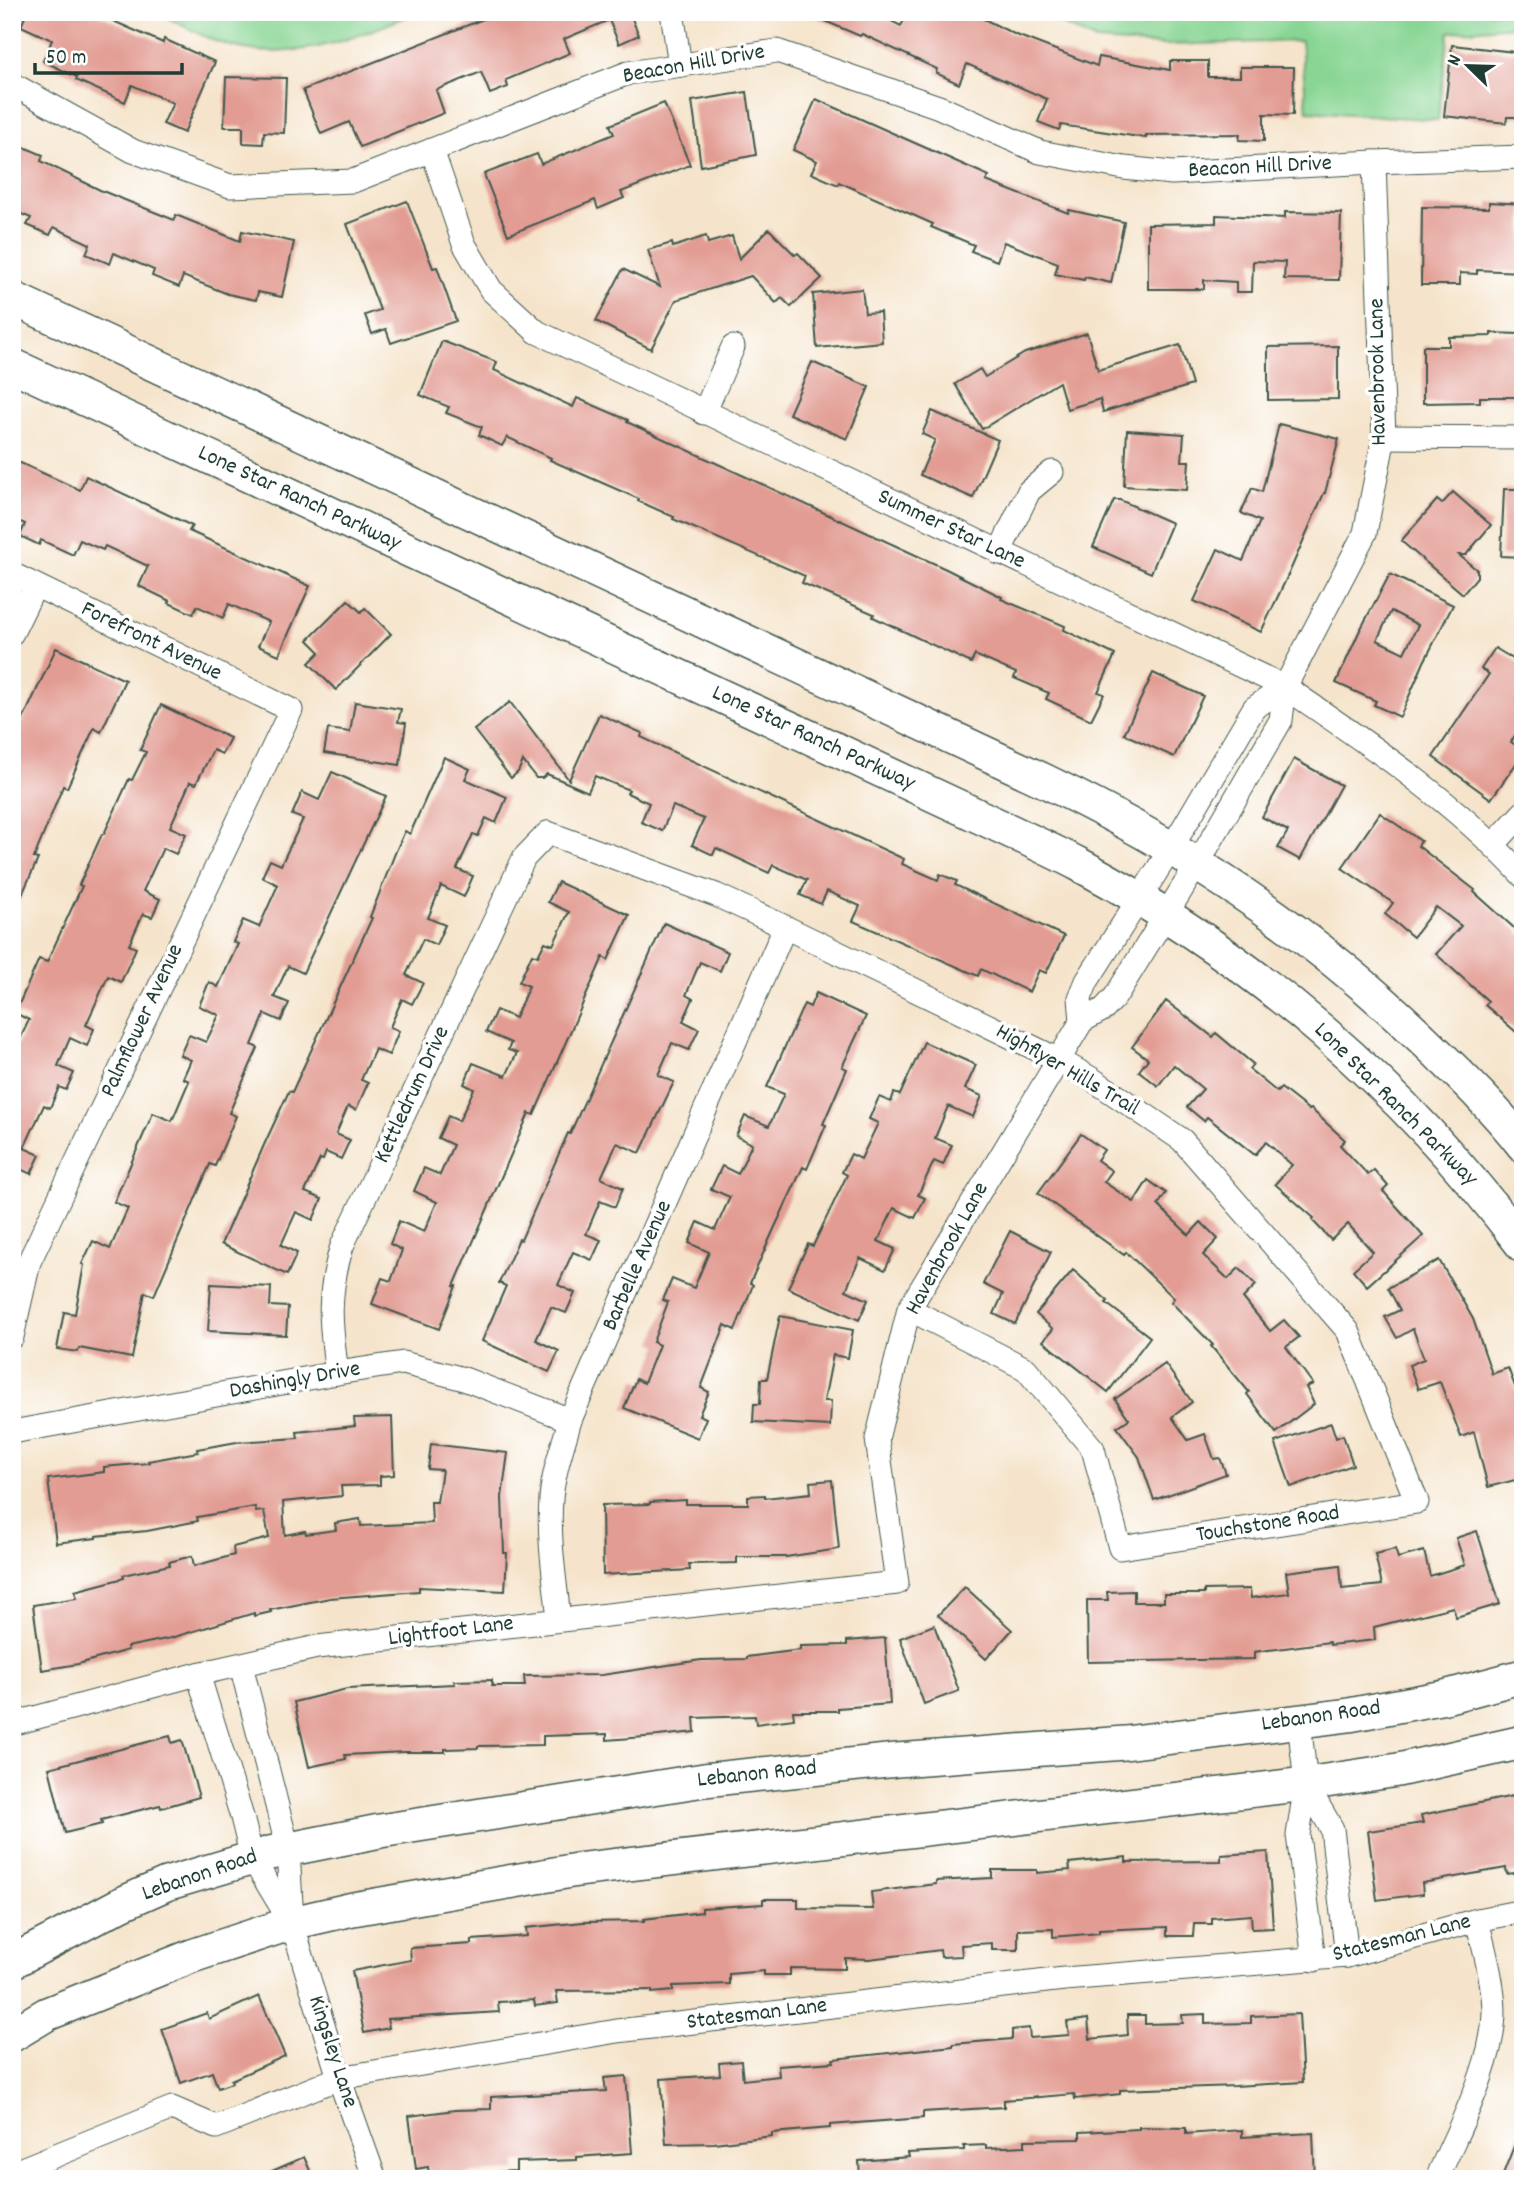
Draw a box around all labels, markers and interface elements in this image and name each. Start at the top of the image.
scale bar [35,32,182,76]
north arrow [1434,32,1504,102]
street label: Beacon Hill Drive [620,36,768,94]
text: 50 m [46,44,86,74]
text: N [1441,51,1470,70]
street label: Beacon Hill Drive [1187,148,1333,188]
street label: Havenbrook Lane [1361,298,1397,446]
street label: Lone Star Ranch Parkway [192,437,407,561]
street label: Summer Star Lane [872,481,1030,579]
street label: Forefront Avenue [75,594,227,690]
street label: Lone Star Ranch Parkway [706,677,921,801]
street label: Palmflower Avenue [93,939,193,1103]
street label: Lone Star Ranch Parkway [1305,1015,1485,1195]
street label: Highflyer Hills Trail [989,1016,1146,1126]
street label: Kettledrum Drive [367,1021,459,1169]
street label: Havenbrook Lane [898,1176,998,1322]
street label: Barbelle Avenue [595,1196,681,1336]
street label: Dashingly Drive [227,1353,363,1409]
street label: Touchstone Road [1194,1497,1342,1553]
street label: Lightfoot Lane [386,1608,516,1656]
street label: Lebanon Road [1259,1692,1383,1742]
street label: Lebanon Road [696,1752,818,1798]
street label: Lebanon Road [138,1841,262,1911]
street label: Statesman Lane [1330,1906,1474,1972]
street label: Statesman Lane [685,1990,829,2040]
street label: Kingsley Lane [298,1992,366,2112]

